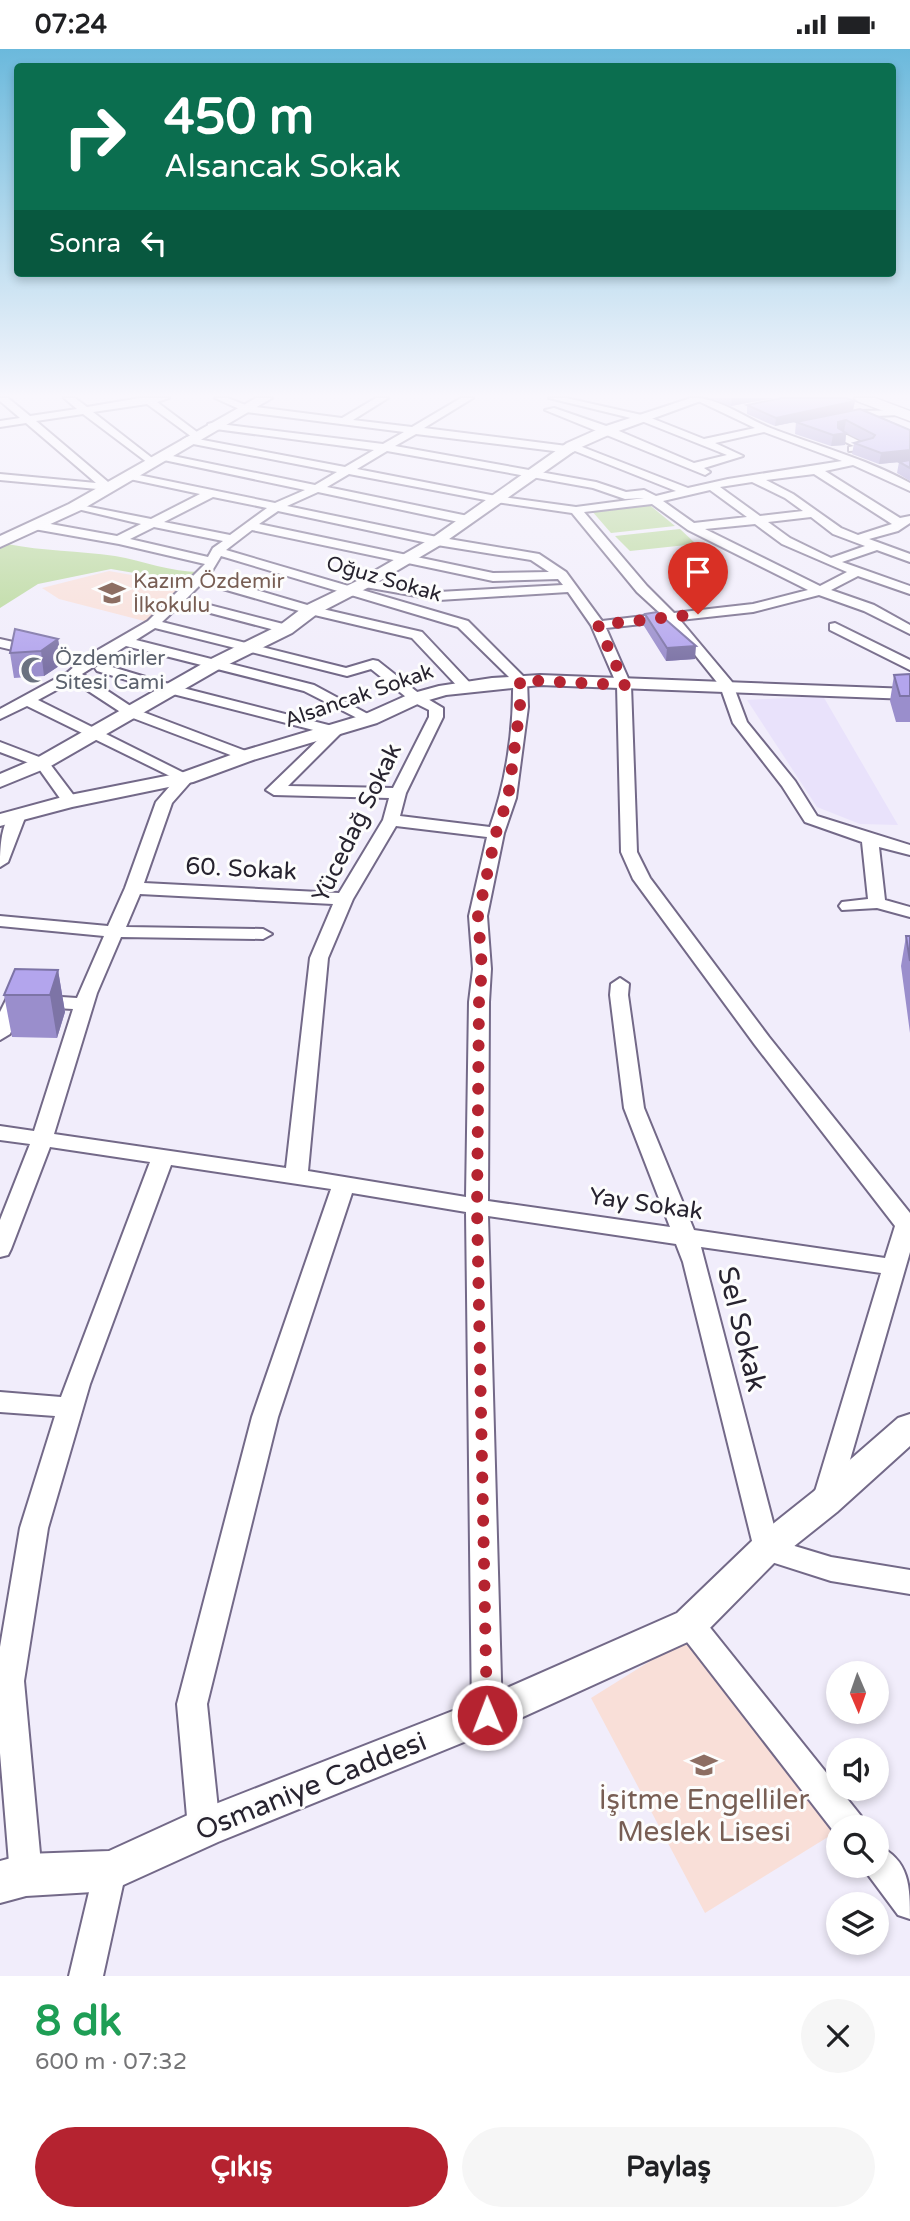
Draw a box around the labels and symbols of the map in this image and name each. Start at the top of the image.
pin [668,542,728,614]
street label: Oğuz Sokak [323,551,445,607]
place label: Kazım Özdemir İlkokulu [133,569,285,618]
school or university icon: Kazım Özdemir İlkokulu [97,578,127,608]
place label: Özdemirler Sitesi Cami [55,646,165,695]
mosque icon: Özdemirler Sitesi Cami [19,655,49,685]
street label: Alsancak Sokak [281,659,437,733]
street label: Yücedağ Sokak [306,739,408,907]
street label: 60. Sokak [185,852,297,886]
street label: Yay Sokak [587,1182,705,1226]
street label: Sel Sokak [710,1263,774,1395]
north arrow [826,1661,889,1724]
position arrow [450,1678,524,1752]
street label: Osmaniye Caddesi [190,1724,432,1848]
school or university icon: İşitme Engelliler Meslek Lisesi [689,1750,719,1780]
place label: İşitme Engelliler Meslek Lisesi [599,1783,809,1849]

